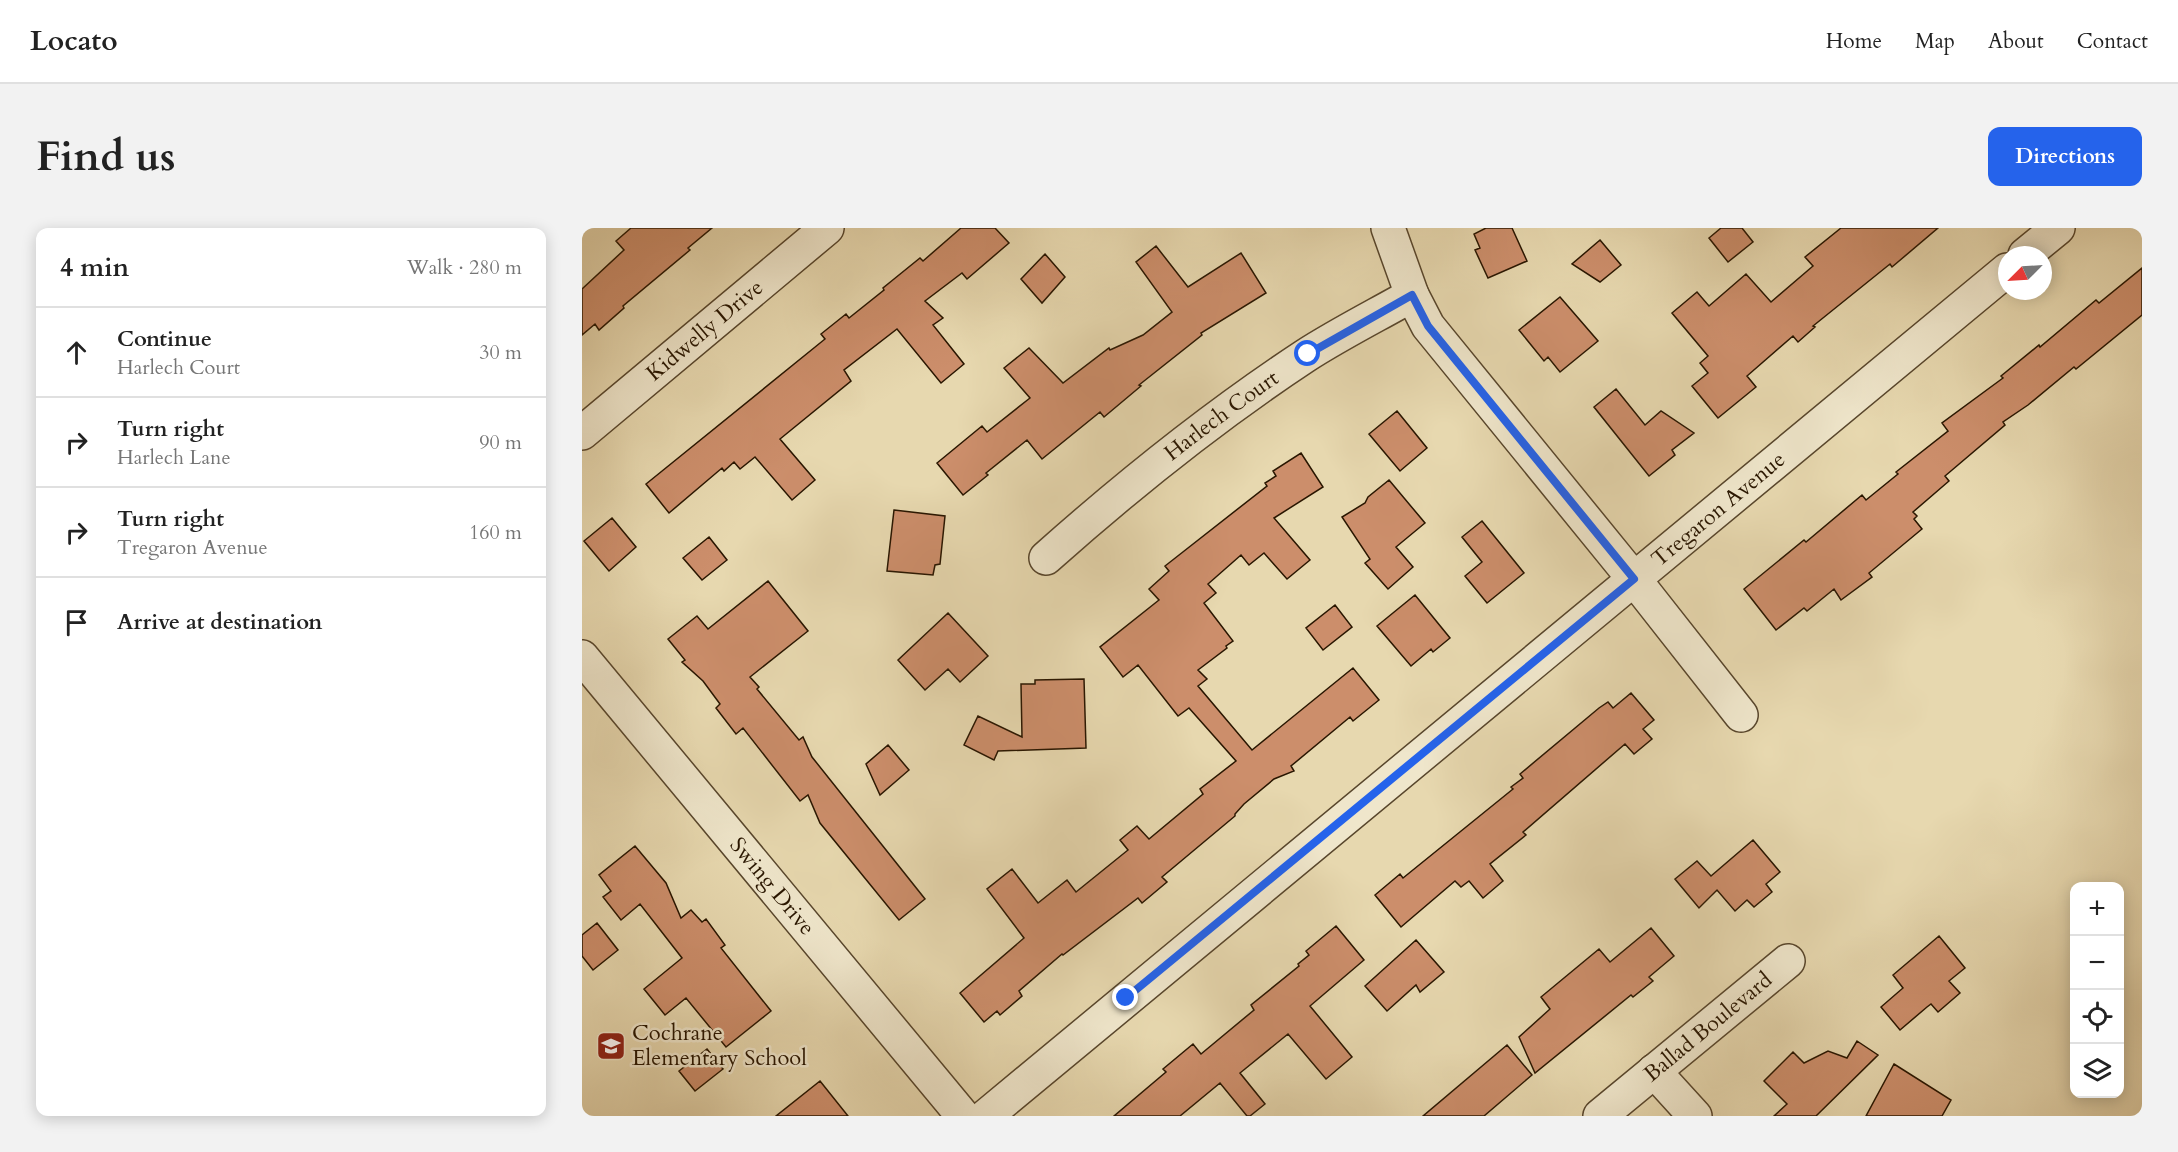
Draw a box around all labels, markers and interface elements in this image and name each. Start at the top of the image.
text: Locato [30,22,118,60]
text: Home [1826,27,1882,56]
text: Map [1915,27,1955,56]
text: About [1988,27,2044,56]
text: Contact [2077,27,2148,56]
button: Directions [1988,127,2142,186]
text: Find us [36,128,176,185]
north arrow [1998,246,2052,300]
text: 4 min [60,250,129,285]
text: Walk · 280 m [407,254,522,281]
street label: Kidwelly Drive [640,273,770,388]
text: Continue [117,324,212,354]
icon: ahead [60,336,93,369]
text: 30 m [479,339,522,366]
route start [1294,340,1320,366]
text: Harlech Court [117,354,240,381]
street label: Harlech Court [1158,363,1285,468]
text: Turn right [117,414,224,444]
icon: right [60,426,93,459]
text: 90 m [479,429,522,456]
text: Harlech Lane [117,444,231,471]
street label: Tregaron Avenue [1645,445,1792,574]
text: Turn right [117,504,224,534]
icon: right [60,516,93,549]
text: 160 m [469,519,522,546]
text: Tregaron Avenue [117,534,268,561]
icon: arrive [60,606,93,639]
text: Arrive at destination [117,607,322,637]
street label: Swing Drive [723,831,822,942]
map controls [2070,882,2124,1098]
button: + [2070,882,2124,936]
button: − [2070,936,2124,990]
street label: Ballad Boulevard [1638,965,1779,1089]
route end [1112,984,1138,1010]
button: locate [2070,990,2124,1044]
place label: Cochrane Elementary School [632,1018,807,1073]
school or university icon: Cochrane Elementary School [595,1030,627,1062]
button: layers [2070,1044,2124,1098]

